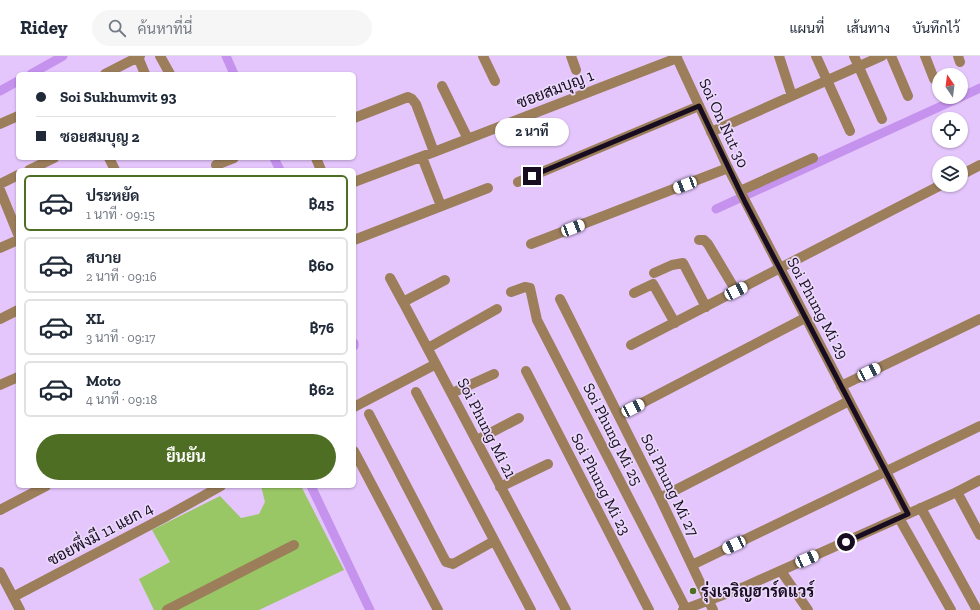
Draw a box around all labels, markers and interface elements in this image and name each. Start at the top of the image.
search box [92,10,372,46]
text: Ridey [20,16,68,39]
icon: search [106,17,128,39]
text: ค้นหาที่นี่ [138,20,192,38]
text: แผนที่ [789,20,824,37]
text: เส้นทาง [846,20,890,37]
text: บันทึกไว้ [912,20,960,37]
street label: ซอยสมบุญ 1 [514,66,597,114]
north arrow [932,68,968,104]
map controls [932,68,968,192]
street label: Soi On Nut 30 [695,75,753,171]
text: Soi Sukhumvit 93 [60,88,176,106]
button: locate [932,112,968,148]
callout: 2 นาที [495,118,569,146]
text: 2 นาที [515,124,549,139]
text: ซอยสมบุญ 2 [60,128,140,146]
button: layers [932,156,968,192]
route end [523,167,541,185]
car [672,175,698,195]
icon: car [38,185,74,221]
text: ประหยัด [86,187,139,205]
text: ฿45 [309,195,334,213]
text: 1 นาที · 09:15 [86,207,155,222]
car [560,218,586,238]
icon: car [38,247,74,283]
text: สบาย [86,249,121,267]
street label: Soi Phung Mi 29 [783,254,853,362]
text: ฿60 [308,257,334,275]
text: 2 นาที · 09:16 [86,269,157,284]
car [723,280,749,302]
icon: car [38,309,74,345]
text: XL [86,310,104,328]
text: ฿76 [309,319,334,337]
text: 3 นาที · 09:17 [86,330,155,345]
car [856,361,882,383]
icon: car [38,371,74,407]
text: Moto [86,372,121,390]
street label: Soi Phung Mi 21 [454,375,520,481]
street label: Soi Phung Mi 25 [579,380,647,488]
text: ฿62 [309,381,334,399]
text: 4 นาที · 09:18 [86,392,157,407]
car [620,397,646,419]
street label: Soi Phung Mi 23 [567,430,635,538]
street label: Soi Phung Mi 27 [637,431,703,540]
button: ยืนยัน [36,434,336,480]
street label: ซอยพึ่งมี 11 แยก 4 [42,494,156,570]
route start [837,533,855,551]
car [721,534,747,556]
car [794,549,820,569]
place label: รุ่งเจริญฮาร์ดแวร์ [701,580,816,603]
marker: รุ่งเจริญฮาร์ดแวร์ [688,586,698,596]

